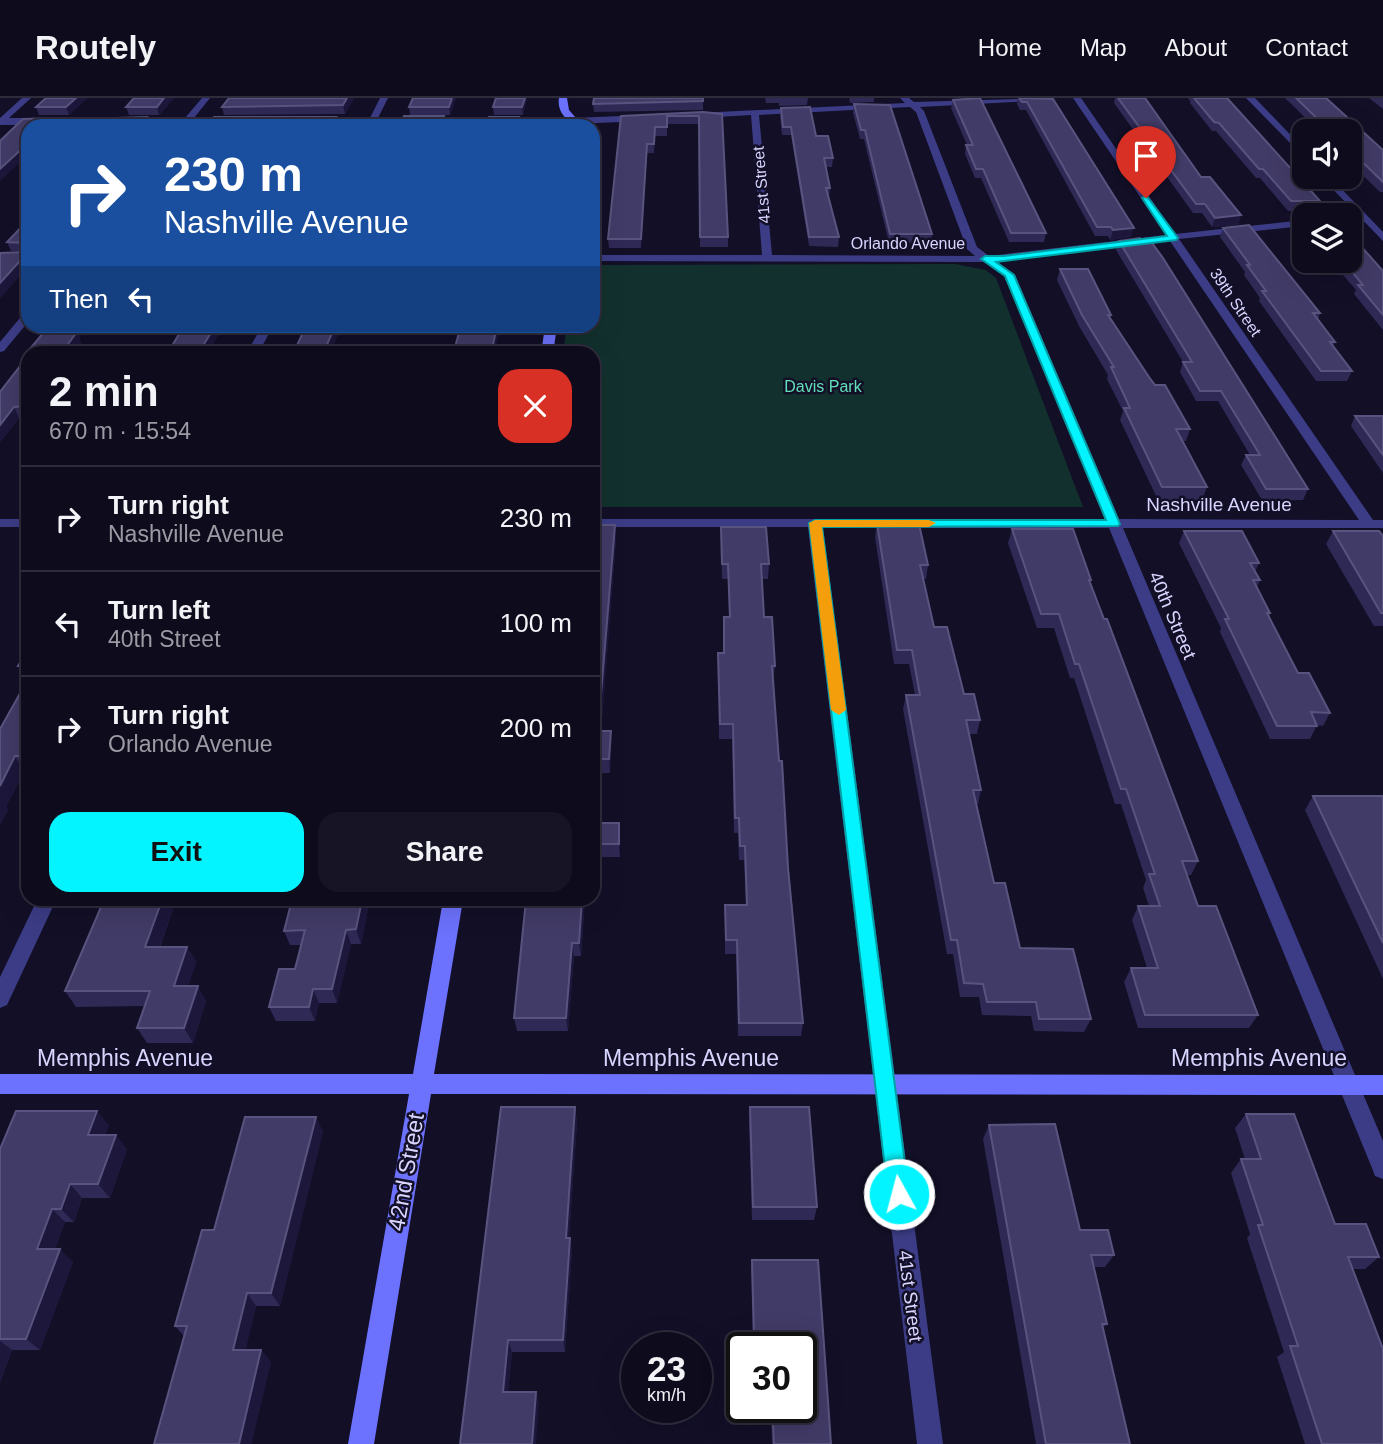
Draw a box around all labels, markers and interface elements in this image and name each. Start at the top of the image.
text: Routely [35,29,156,66]
text: Home [978,34,1042,61]
text: Map [1080,34,1127,61]
text: About [1165,34,1227,61]
text: Contact [1265,34,1348,61]
map controls [1292,119,1362,273]
button: sound [1292,119,1362,189]
pin [1116,126,1176,198]
icon: arrive [1127,137,1165,175]
street label: 41st Street [750,145,773,224]
icon: right [49,147,140,238]
text: 230 m [164,147,303,201]
button: layers [1292,203,1362,273]
text: Nashville Avenue [164,204,409,240]
street label: Orlando Avenue [851,235,965,252]
street label: 39th Street [1207,265,1265,340]
icon: left [122,280,160,318]
text: Then [49,284,108,314]
text: 2 min [49,368,159,415]
button: close [498,369,572,443]
park label: Davis Park [784,378,863,395]
text: 670 m · 15:54 [49,418,191,444]
text: Turn right [108,490,229,520]
street label: Nashville Avenue [1146,494,1292,515]
icon: right [49,500,87,538]
text: 230 m [500,503,572,533]
text: Nashville Avenue [108,521,284,547]
street label: 40th Street [1145,568,1201,663]
text: Turn left [108,595,210,625]
icon: left [49,605,87,643]
text: 100 m [500,608,572,638]
text: 40th Street [108,626,221,652]
text: Turn right [108,700,229,730]
icon: right [49,710,87,748]
text: 200 m [500,713,572,743]
text: Orlando Avenue [108,731,273,757]
button: Exit [49,812,304,892]
button: Share [318,812,572,892]
street label: Memphis Avenue [37,1045,213,1071]
street label: Memphis Avenue [603,1045,779,1071]
street label: Memphis Avenue [1171,1045,1347,1071]
street label: 42nd Street [383,1111,429,1233]
position arrow [862,1157,936,1231]
street label: 41st Street [894,1249,927,1344]
speed limit sign: 30 [726,1332,817,1423]
text: 23 [647,1349,686,1388]
text: km/h [647,1385,686,1405]

